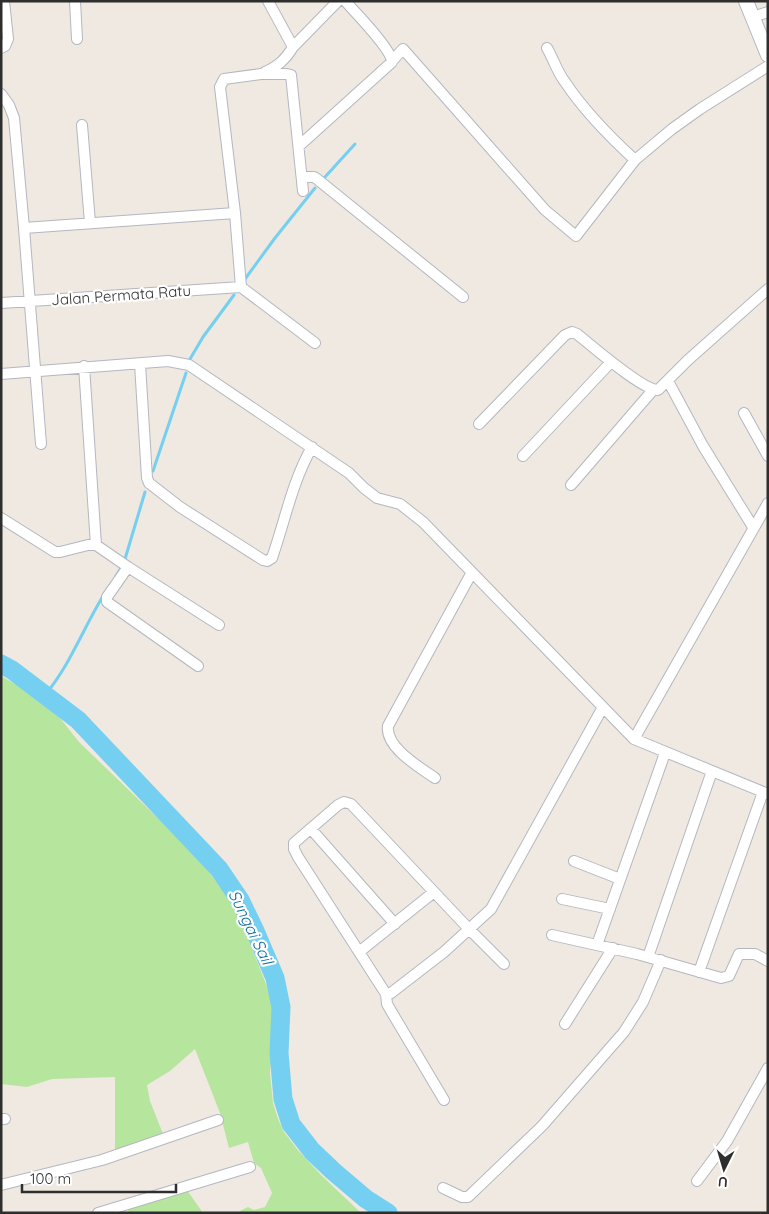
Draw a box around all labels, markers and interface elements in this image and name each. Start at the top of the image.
street label: Jalan Permata Ratu [51,281,191,309]
water label: Sungai Sail [224,886,279,970]
north arrow [699,1144,749,1194]
scale bar [22,1162,176,1194]
text: 100 m [30,1169,71,1188]
text: U [717,1173,729,1191]

